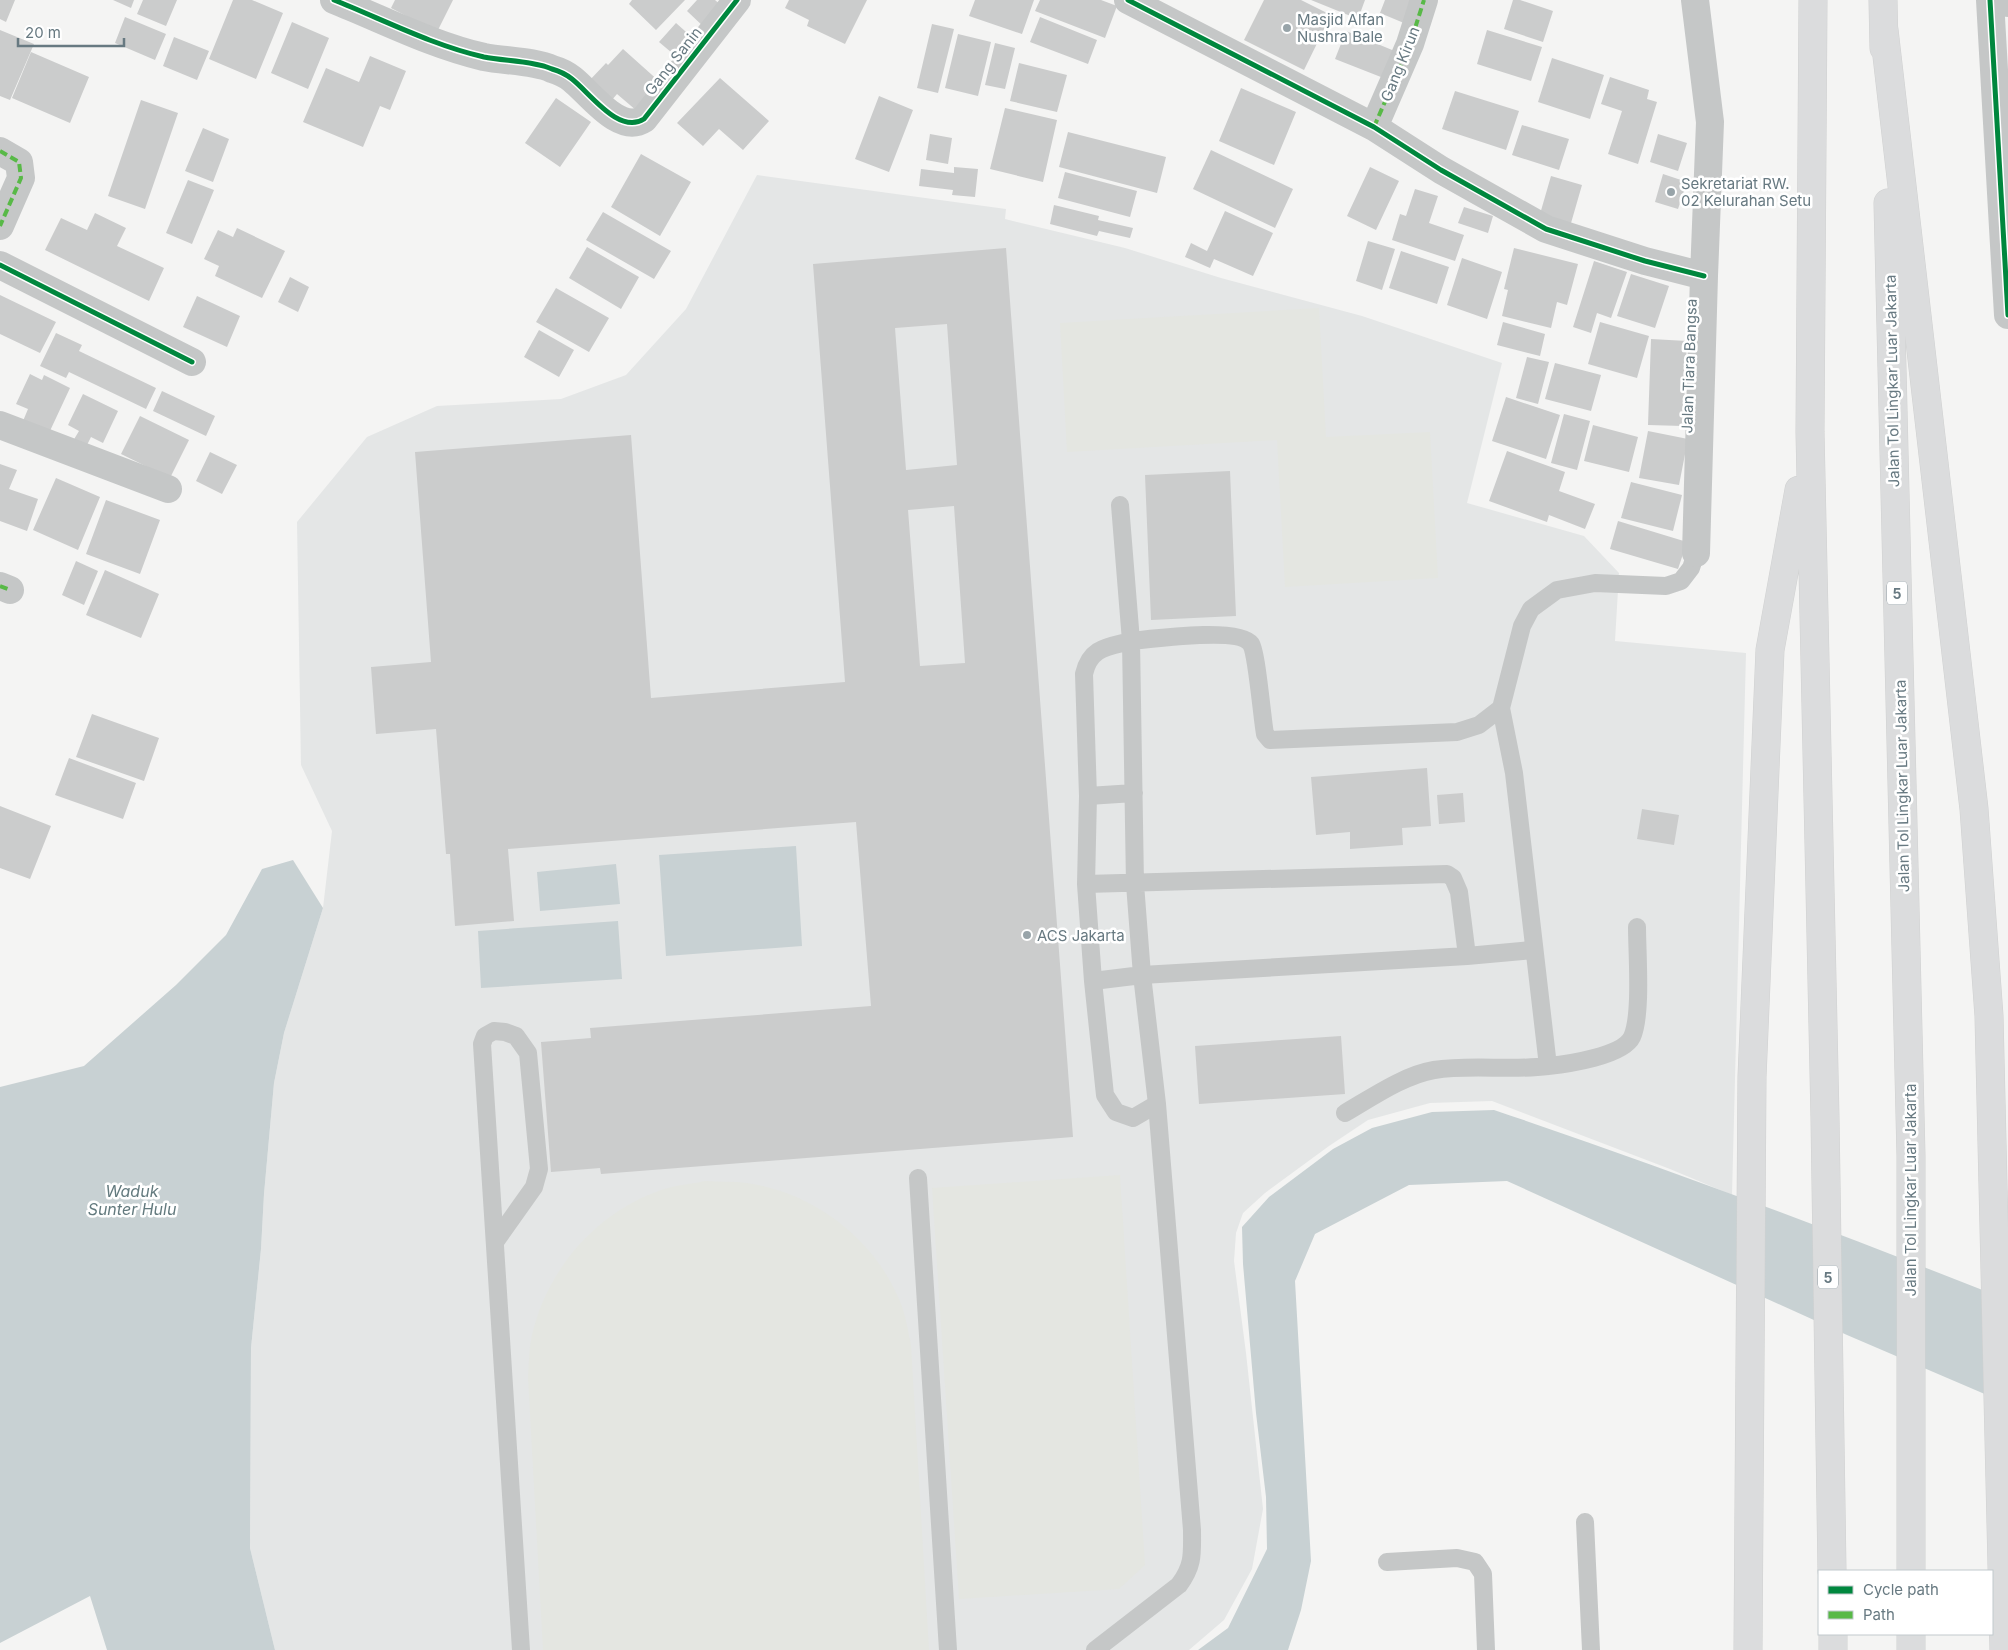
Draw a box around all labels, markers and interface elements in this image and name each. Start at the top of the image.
place label: Masjid Alfan Nushra Bale [1297,10,1384,46]
scale bar [18,15,124,47]
marker: Masjid Alfan Nushra Bale [1281,22,1293,34]
text: 20 m [25,23,61,42]
street label: Gang Sanin [640,23,706,99]
street label: Gang Kirun [1376,24,1424,104]
place label: Sekretariat RW. 02 Kelurahan Setu [1681,174,1811,210]
marker: Sekretariat RW. 02 Kelurahan Setu [1665,186,1677,198]
street label: Jalan Tol Lingkar Luar Jakarta [1881,274,1903,488]
street label: Jalan Tiara Bangsa [1677,298,1701,434]
road number: 5 [1887,582,1907,604]
street label: Jalan Tol Lingkar Luar Jakarta [1891,679,1913,893]
place label: ACS Jakarta [1037,926,1125,945]
marker: ACS Jakarta [1021,929,1033,941]
street label: Jalan Tol Lingkar Luar Jakarta [1901,1084,1920,1296]
water label: Waduk Sunter Hulu [88,1181,176,1219]
road number: 5 [1818,1266,1838,1288]
legend [1818,1570,1993,1635]
text: Cycle path [1863,1580,1939,1599]
text: Path [1863,1605,1895,1624]

